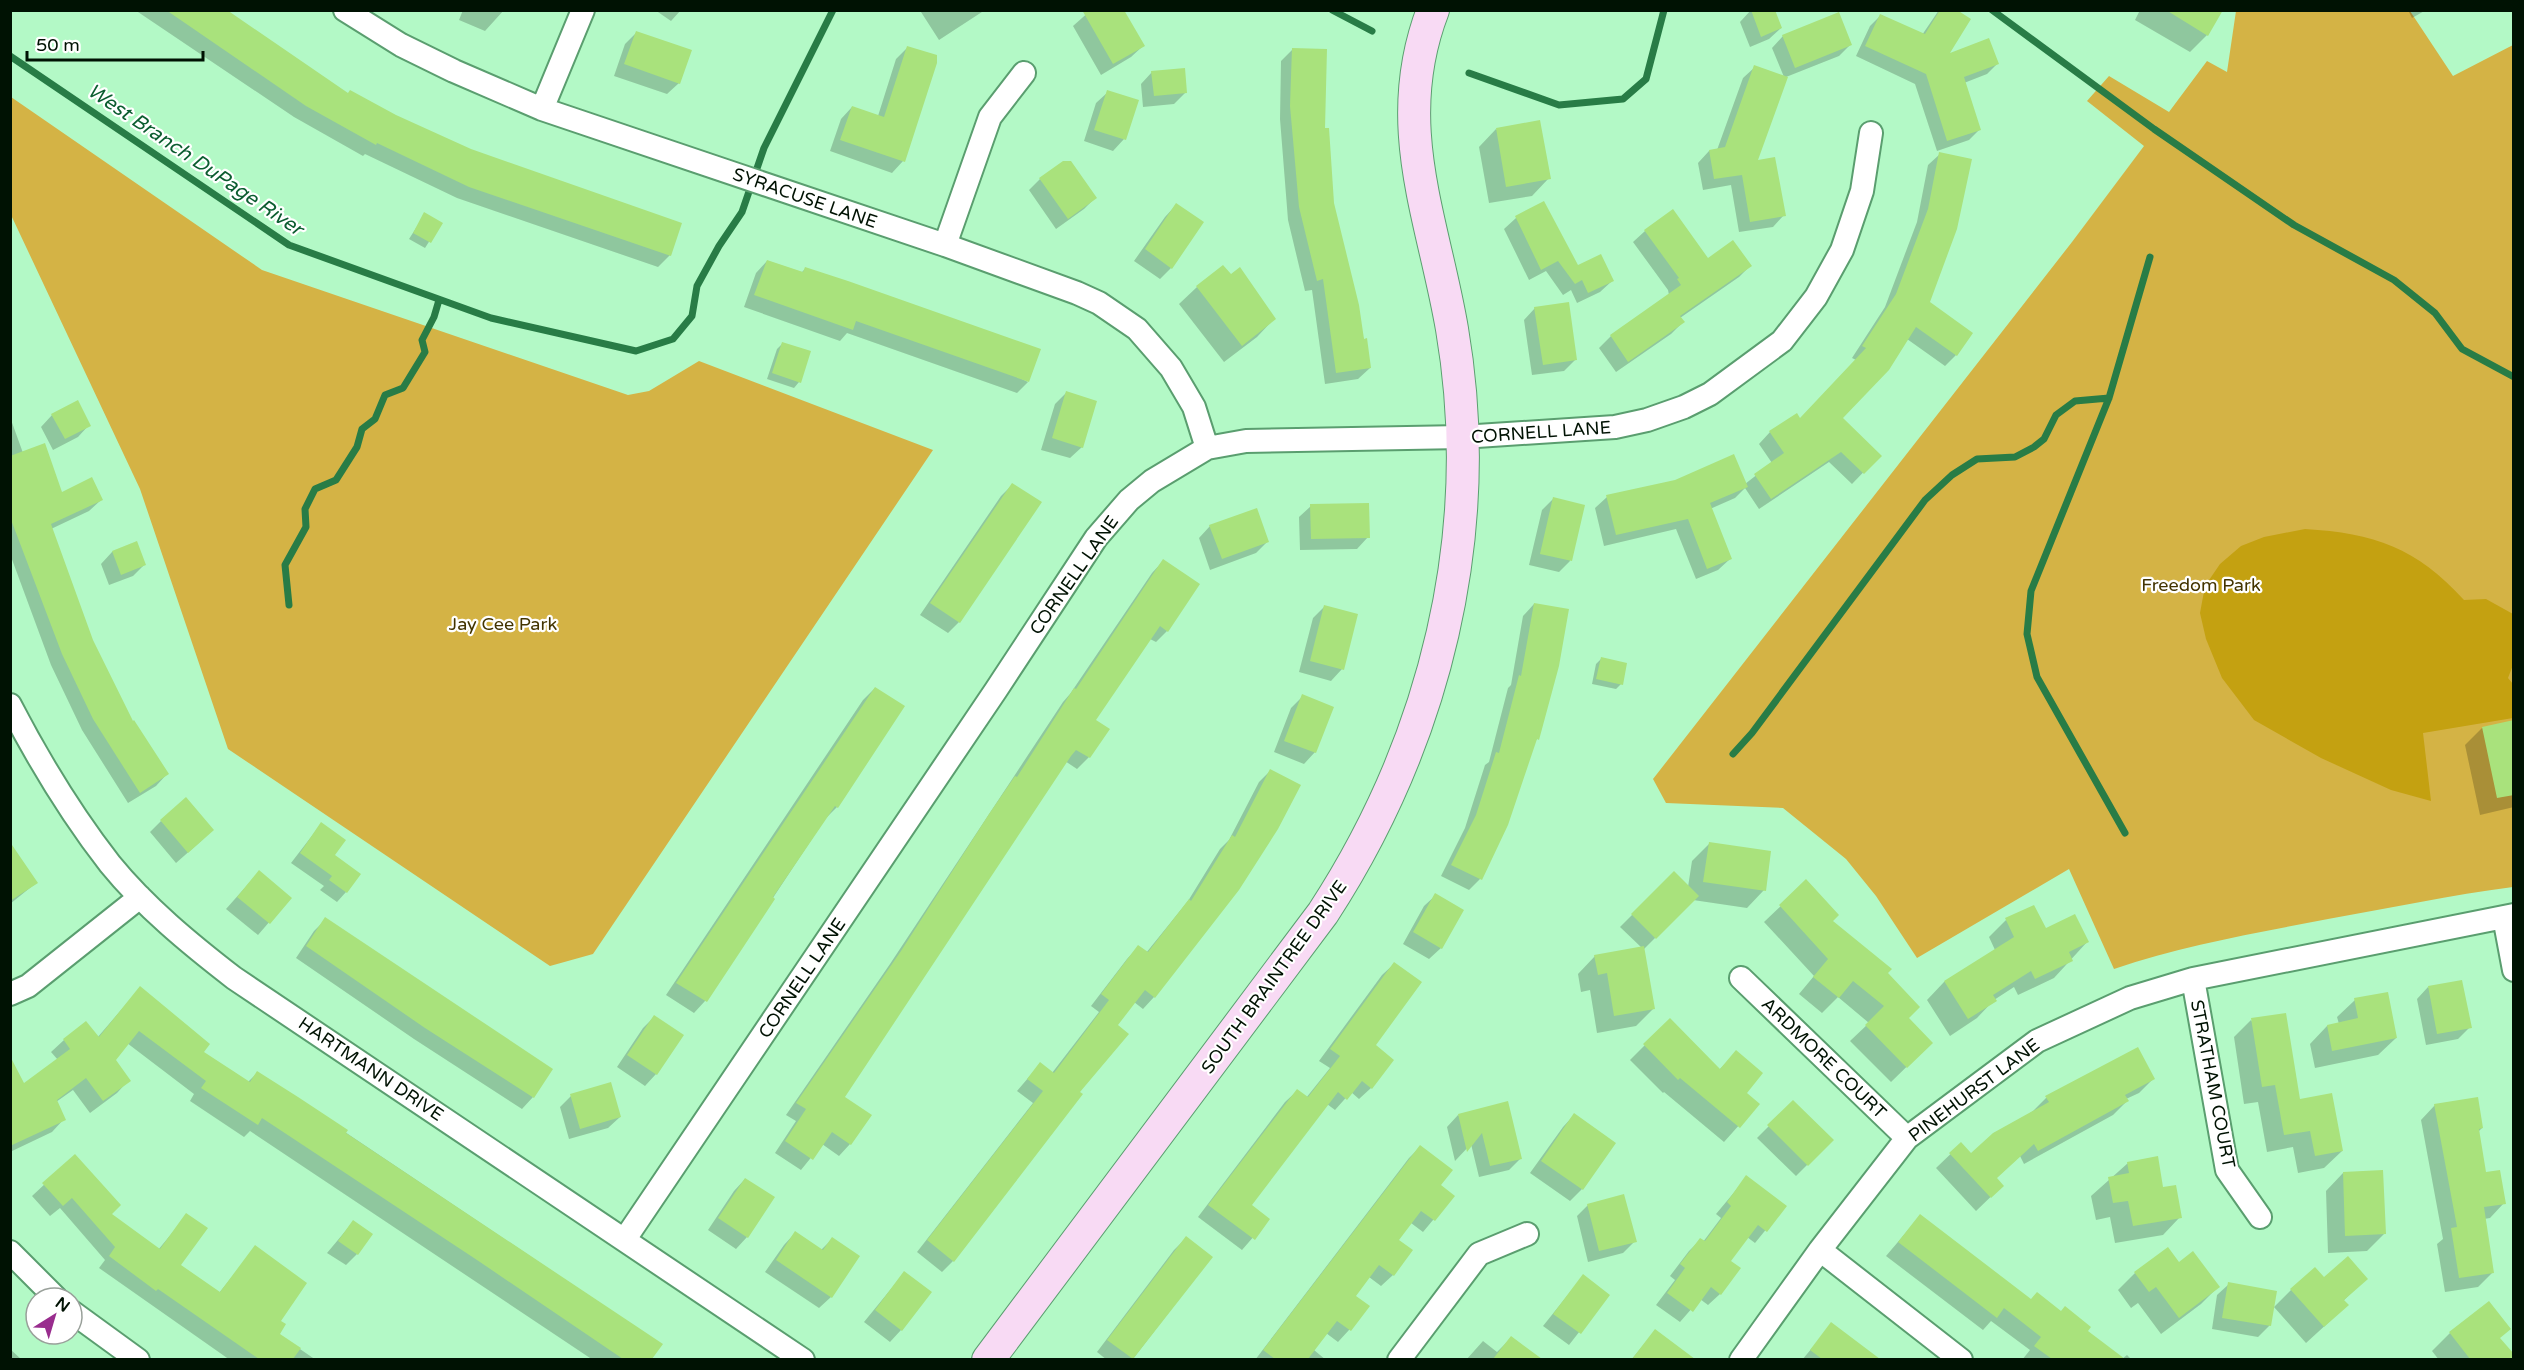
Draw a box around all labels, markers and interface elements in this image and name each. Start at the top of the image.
scale bar [27,24,202,62]
text: 50 m [36,34,80,56]
water label: West Branch DuPage River [83,79,309,242]
street label: SYRACUSE LANE [730,163,880,233]
street label: CORNELL LANE [1470,416,1612,448]
street label: CORNELL LANE [1025,511,1123,639]
park label: Freedom Park [2141,574,2261,596]
park label: Jay Cee Park [449,613,557,635]
street label: SOUTH BRAINTREE DRIVE [1196,876,1352,1078]
street label: CORNELL LANE [754,914,850,1042]
street label: ARDMORE COURT [1757,993,1891,1123]
street label: STRATHAM COURT [2186,998,2240,1170]
street label: HARTMANN DRIVE [294,1012,448,1126]
street label: PINEHURST LANE [1904,1033,2044,1147]
north arrow [24,1286,84,1346]
text: N [51,1293,74,1317]

